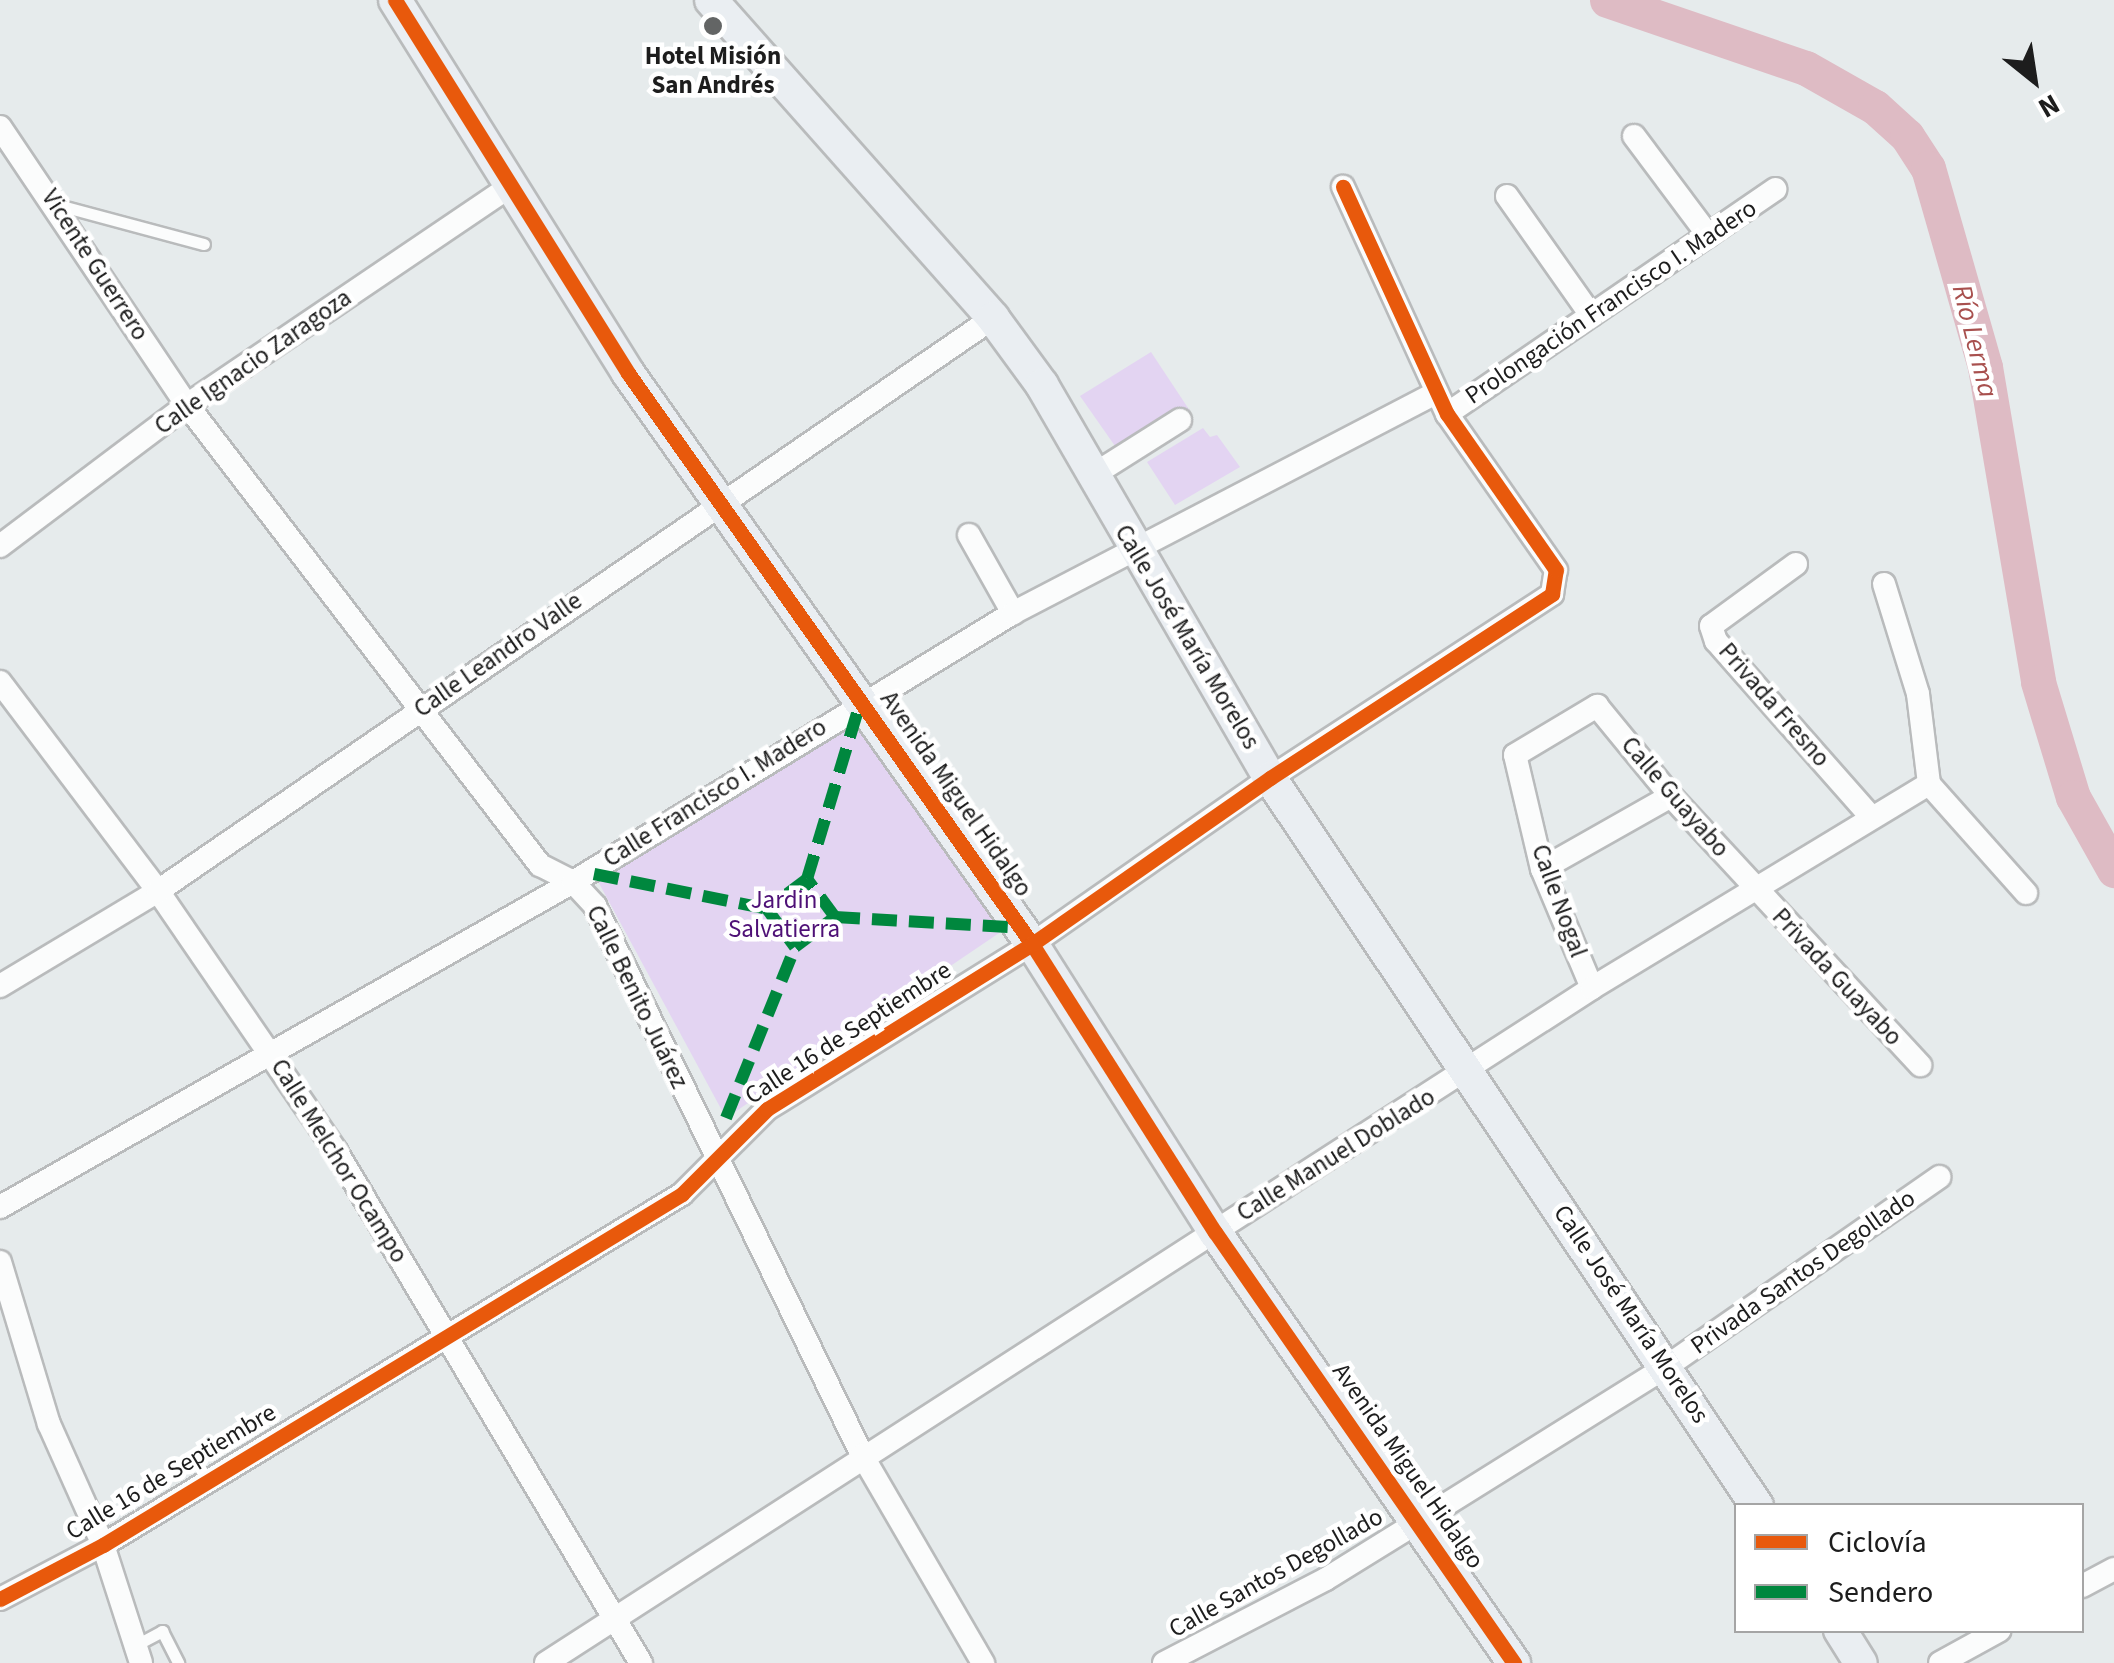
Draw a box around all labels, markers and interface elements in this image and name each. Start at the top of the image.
marker: Hotel Misión San Andrés [702,15,724,37]
north arrow [1984,30,2084,130]
place label: Hotel Misión San Andrés [645,42,781,101]
text: N [2031,84,2067,128]
street label: Vicente Guerrero [35,184,155,346]
street label: Prolongación Francisco I. Madero [1460,193,1762,411]
water label: Río Lerma [1945,281,2005,401]
street label: Calle Ignacio Zaragoza [149,283,357,441]
street label: Calle José María Morelos [1108,519,1266,755]
street label: Calle Leandro Valle [408,586,588,724]
street label: Privada Fresno [1712,637,1836,773]
street label: Avenida Miguel Hidalgo [874,685,1038,903]
street label: Calle Francisco I. Madero [598,712,832,874]
street label: Calle Guayabo [1615,731,1735,863]
street label: Calle Nogal [1525,840,1593,962]
park label: Jardin Salvatierra [728,886,840,945]
street label: Calle Benito Juárez [580,900,694,1094]
street label: Privada Guayabo [1766,902,1908,1052]
street label: Calle 16 de Septiembre [739,955,957,1111]
street label: Calle Melchor Ocampo [264,1054,414,1268]
street label: Calle Manuel Doblado [1231,1082,1441,1228]
street label: Privada Santos Degollado [1685,1183,1921,1361]
street label: Calle José María Morelos [1547,1199,1715,1429]
street label: Avenida Miguel Hidalgo [1326,1357,1490,1575]
street label: Calle 16 de Septiembre [61,1397,281,1547]
street label: Calle Santos Degollado [1164,1502,1388,1644]
legend [1734,1503,2084,1633]
text: Ciclovía [1828,1521,1927,1564]
text: Sendero [1828,1571,1933,1614]

